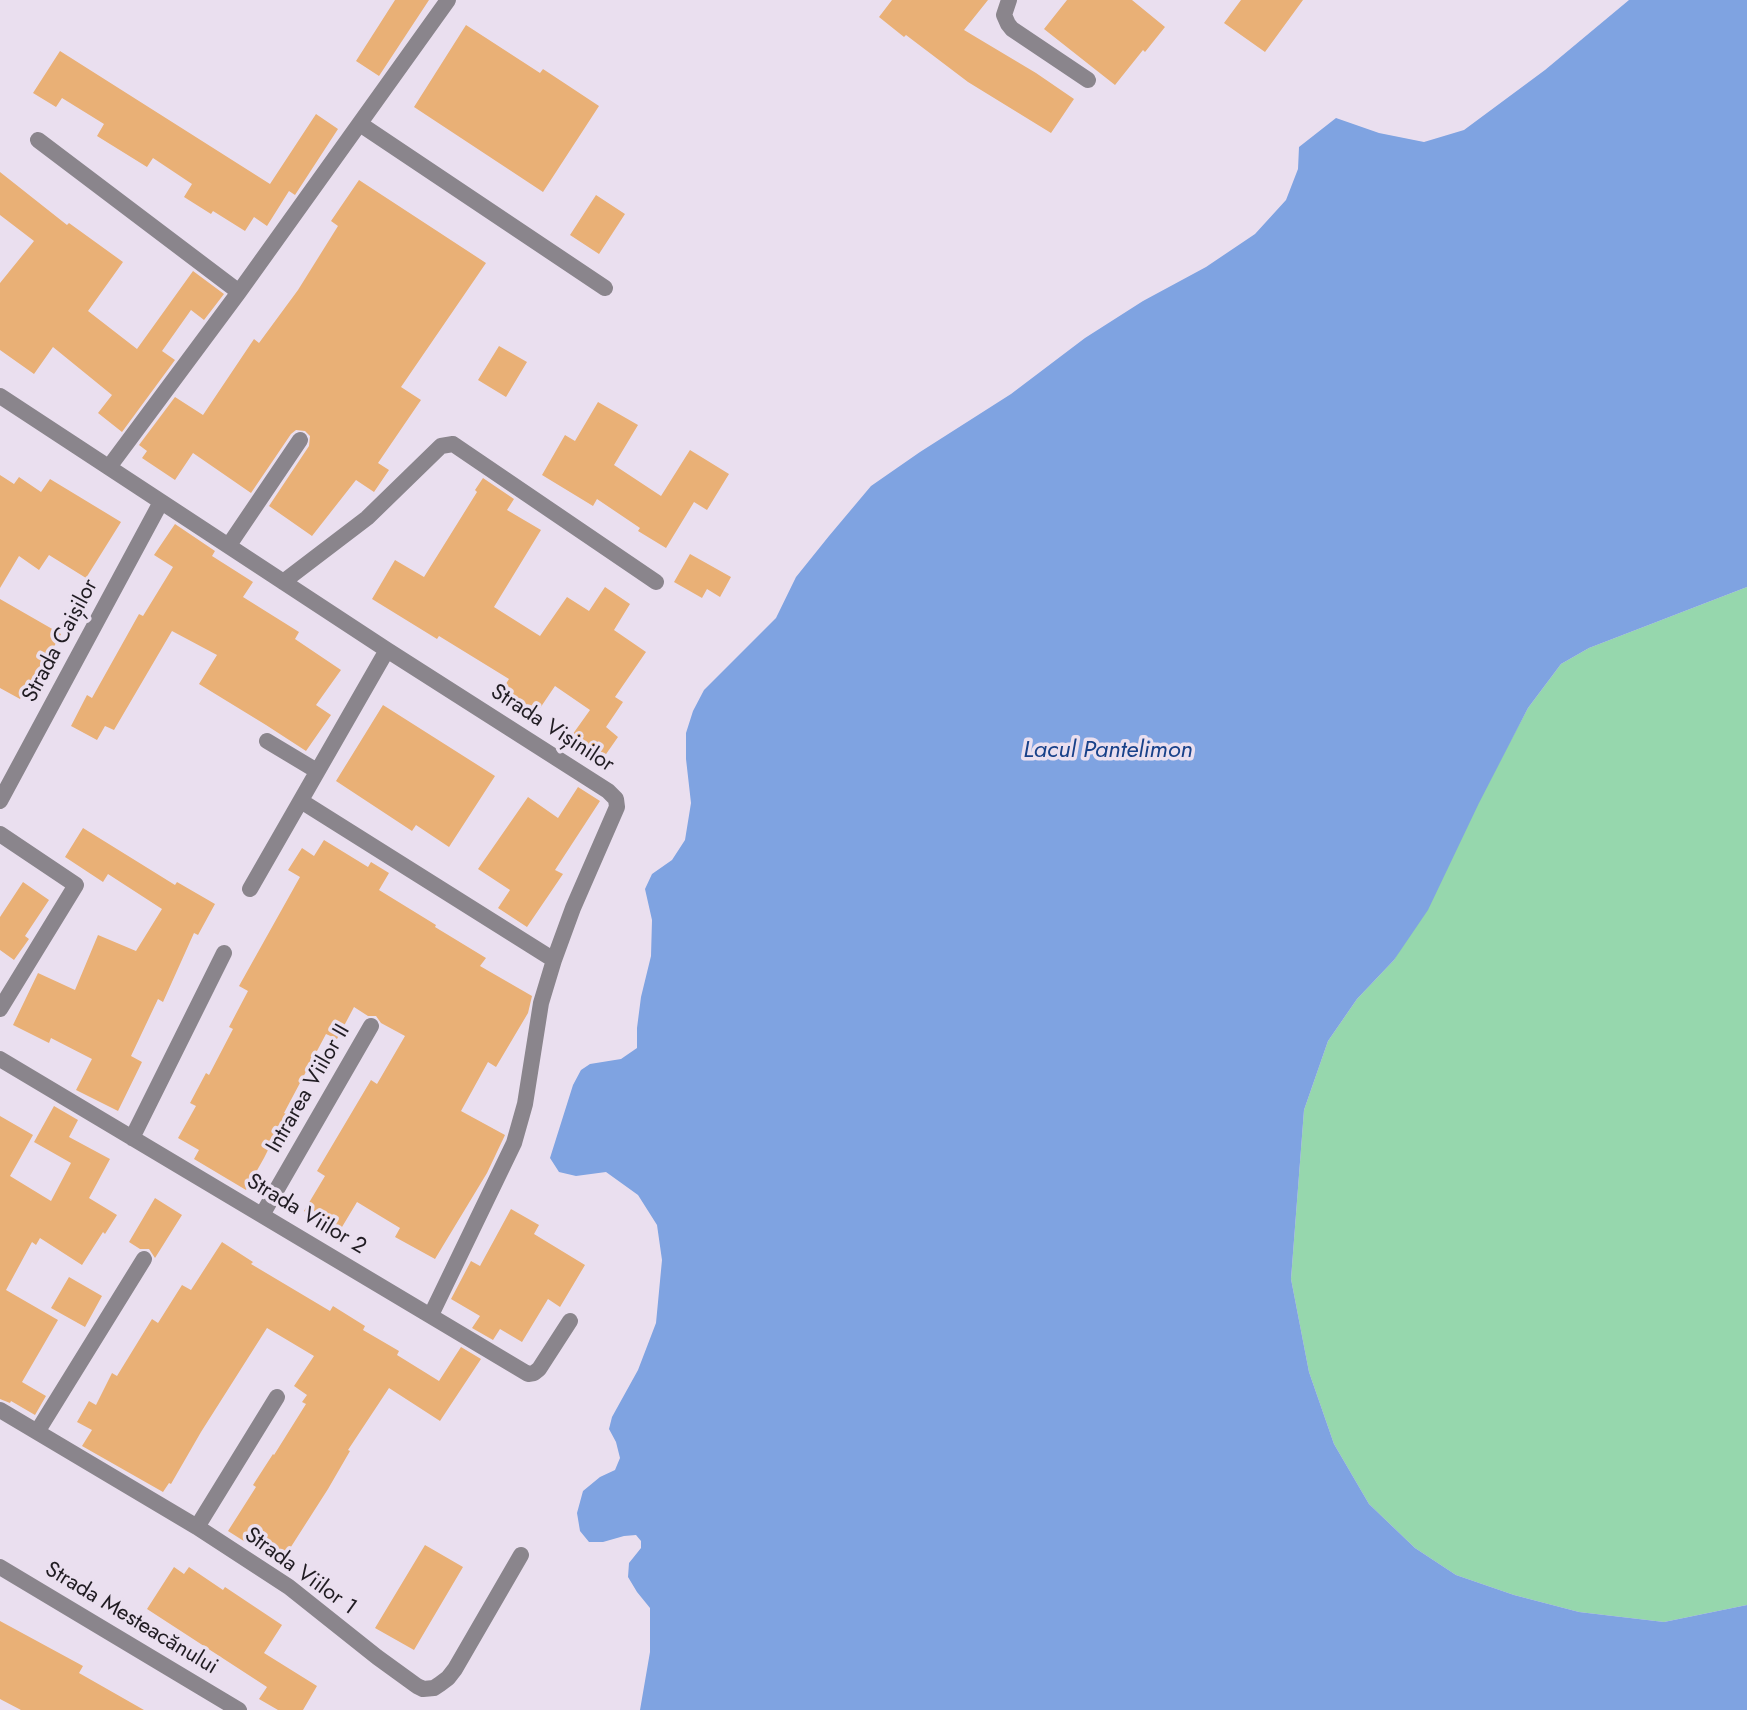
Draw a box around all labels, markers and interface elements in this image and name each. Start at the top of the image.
street label: Strada Caișilor [17,575,105,707]
street label: Strada Vișinilor [485,679,619,779]
water label: Lacul Pantelimon [1023,737,1193,765]
street label: Intrarea Viilor II [262,1020,356,1158]
street label: Strada Viilor 2 [241,1169,371,1261]
street label: Strada Viilor 1 [239,1522,361,1622]
street label: Strada Mesteacănului [40,1557,222,1681]

